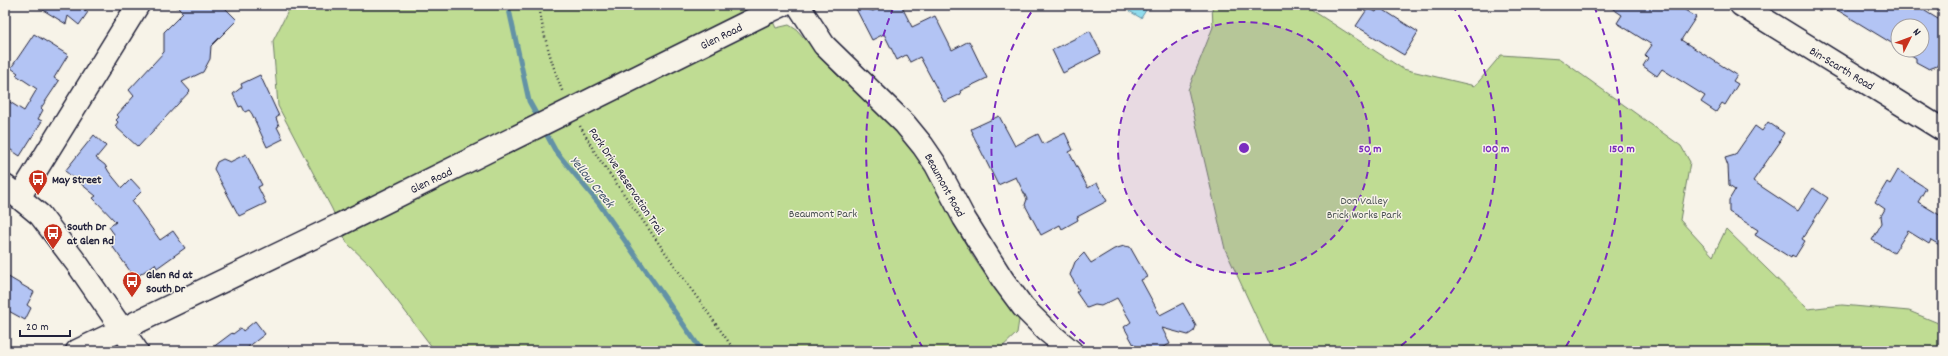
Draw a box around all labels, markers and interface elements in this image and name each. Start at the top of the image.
north arrow [1890,18,1930,58]
street label: Glen Road [698,20,746,55]
text: N [1908,25,1924,40]
street label: Bin-Scarth Road [1806,43,1877,95]
street label: Park Drive Reservation Trail [584,125,668,239]
centre of rings [1237,141,1251,155]
text: 50 m [1358,141,1382,158]
text: 100 m [1483,141,1509,158]
text: 150 m [1609,141,1635,158]
street label: Beaumont Road [919,151,968,221]
water label: Yellow Creek [564,153,619,214]
street label: Glen Road [408,164,456,199]
bus stop icon: May Street [27,168,49,196]
place label: May Street [52,172,102,189]
park label: Don Valley Brick Works Park [1327,193,1401,224]
park label: Beaumont Park [789,206,857,223]
place label: South Dr at Glen Rd [67,219,114,250]
bus stop icon: South Dr at Glen Rd [42,222,64,250]
place label: Glen Rd at South Dr [146,267,193,298]
bus stop icon: Glen Rd at South Dr [121,270,143,298]
scale bar [20,312,70,338]
text: 20 m [26,319,49,336]

